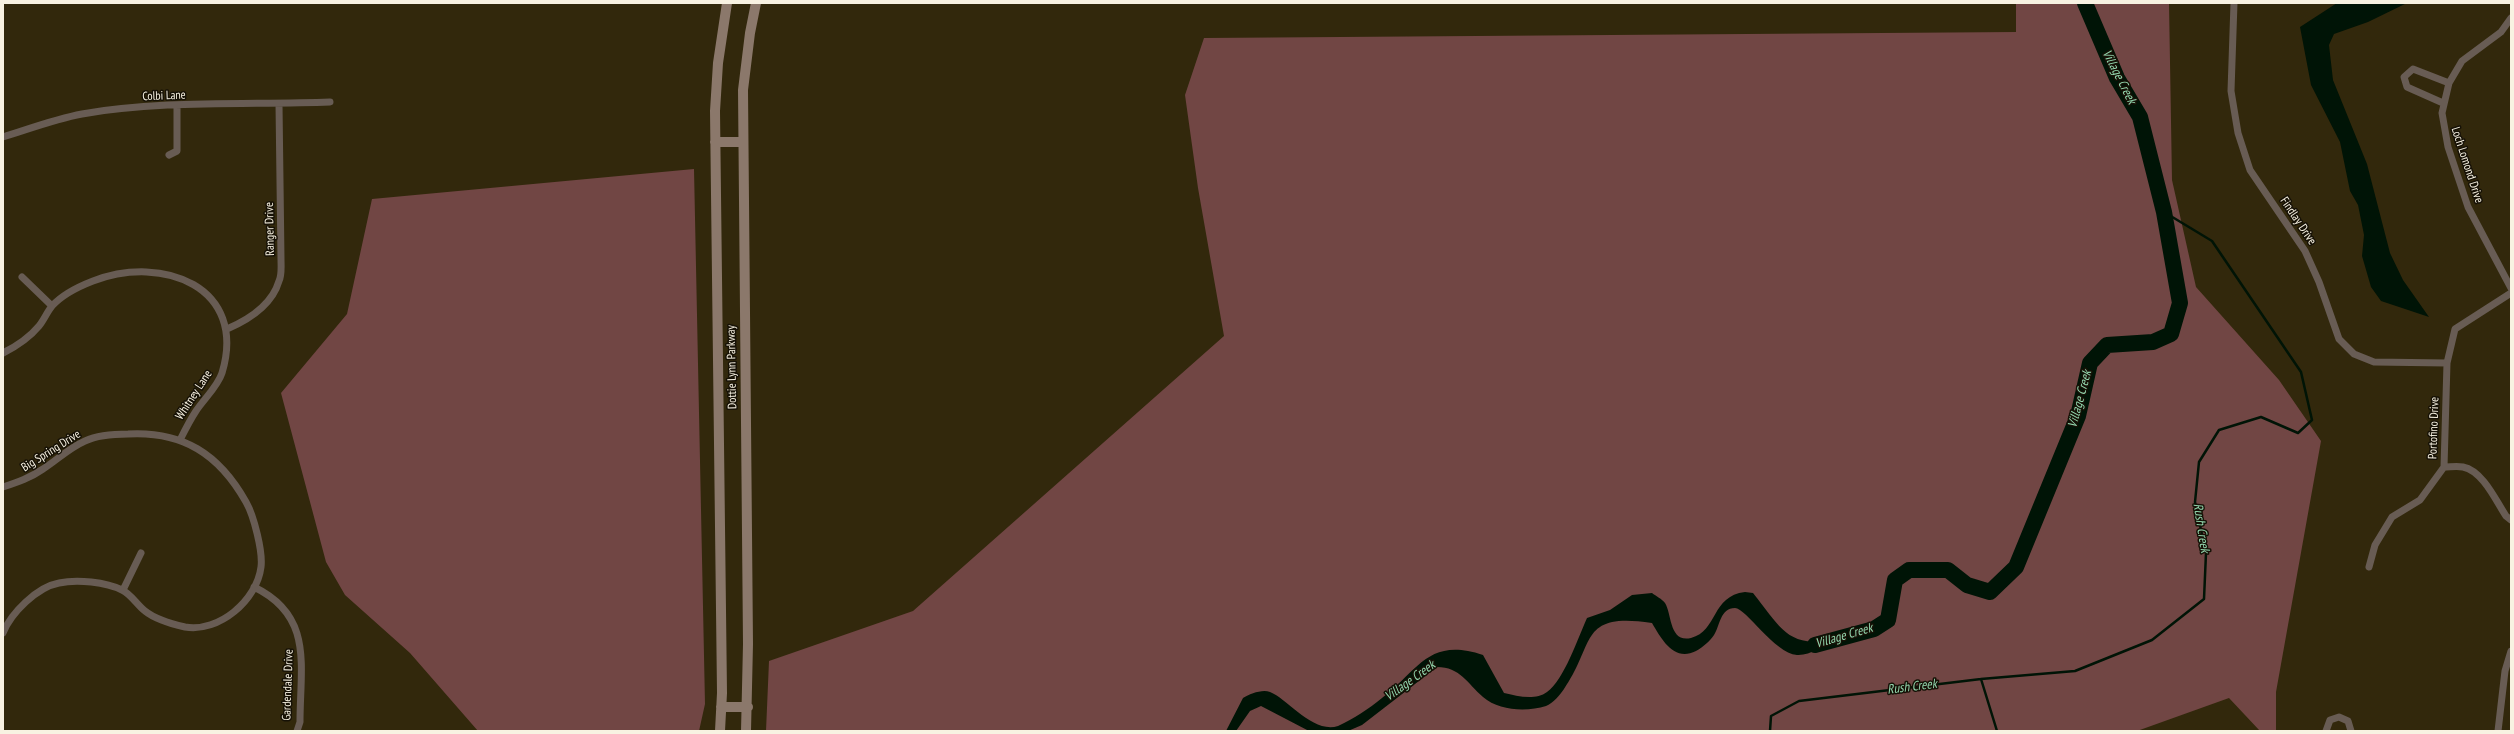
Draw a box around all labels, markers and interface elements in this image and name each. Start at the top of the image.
water label: Village Creek [2099,47,2139,107]
street label: Colbi Lane [142,88,186,104]
street label: Loch Lomond Drive [2448,125,2486,205]
street label: Findlay Drive [2277,194,2319,248]
street label: Ranger Drive [262,202,278,256]
street label: Dottie Lynn Parkway [724,325,740,409]
street label: Whitney Lane [173,368,215,422]
water label: Village Creek [2065,369,2095,429]
street label: Portofino Drive [2426,397,2442,459]
street label: Big Spring Drive [19,427,83,475]
water label: Rush Creek [2189,502,2213,554]
water label: Village Creek [1814,620,1874,652]
street label: Gardendale Drive [280,649,296,721]
water label: Village Creek [1382,657,1438,705]
water label: Rush Creek [1886,676,1938,698]

